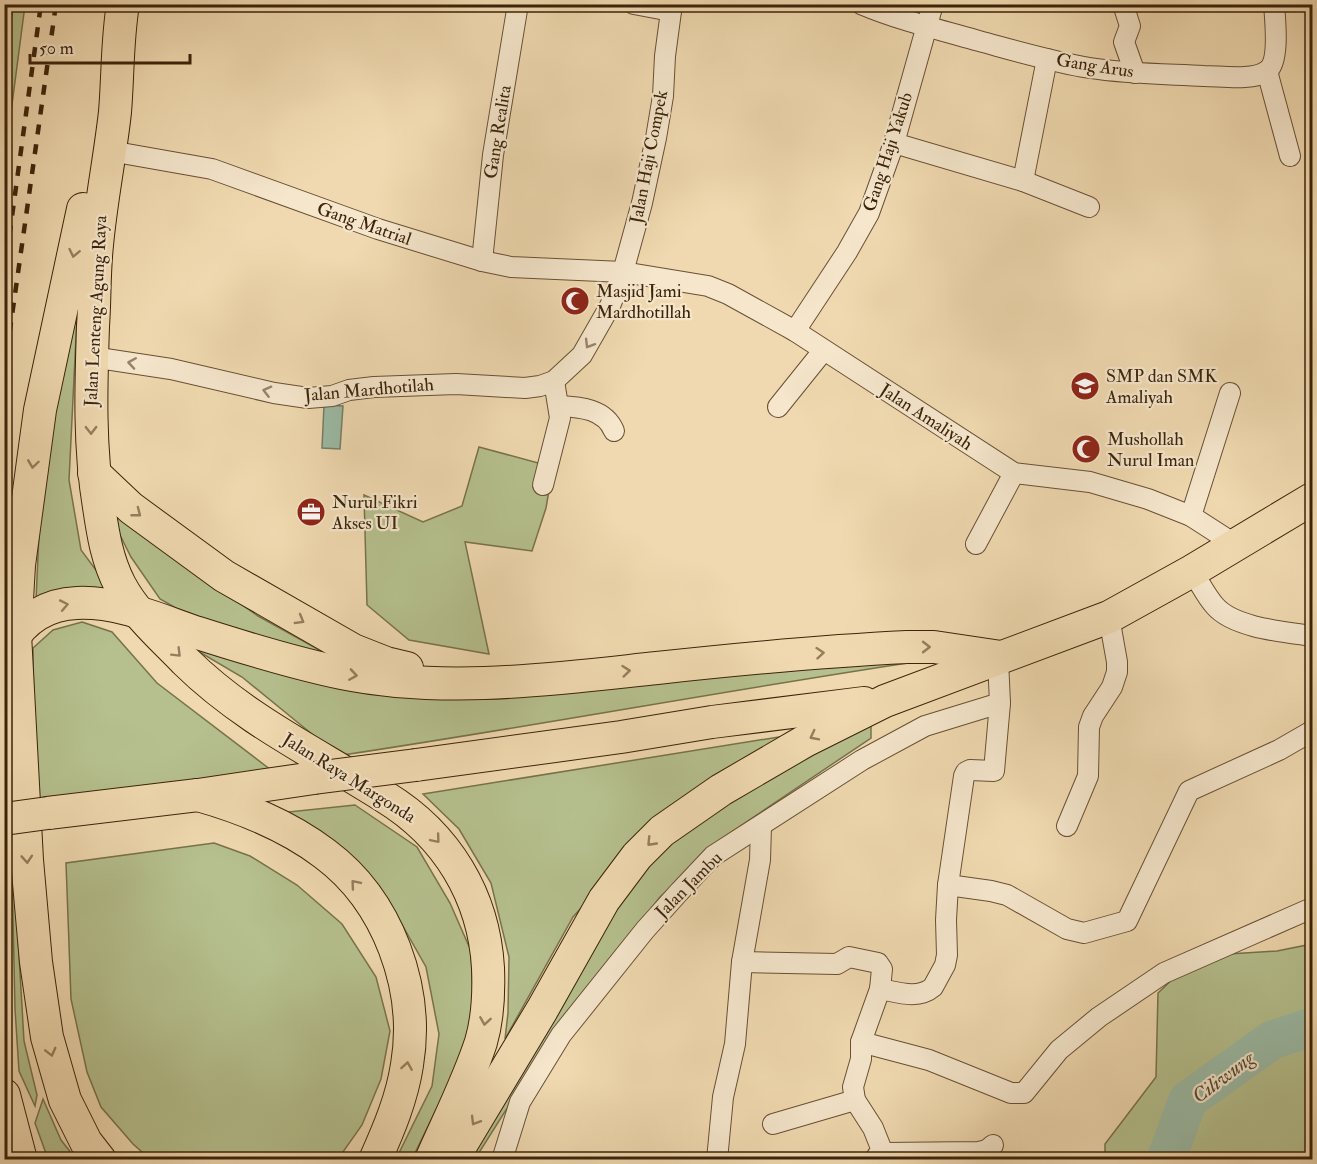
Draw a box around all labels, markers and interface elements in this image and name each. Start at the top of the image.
scale bar [30,27,190,65]
text: 50 m [39,37,74,60]
street label: Gang Arus [1055,49,1135,83]
street label: Gang Realita [479,83,517,181]
street label: Jalan Haji Compek [625,88,673,227]
street label: Gang Haji Yakub [858,89,918,215]
street label: Gang Matrial [314,197,415,251]
street label: Jalan Lenteng Agung Raya [79,214,113,408]
one-way arrow [68,247,81,257]
place label: Masjid Jami Mardhotillah [596,280,692,324]
mosque icon: Masjid Jami Mardhotillah [559,285,591,317]
one-way arrow [585,338,597,348]
one-way arrow [127,358,136,370]
place label: SMP dan SMK Amaliyah [1105,365,1217,409]
school or university icon: SMP dan SMK Amaliyah [1069,370,1101,402]
street label: Jalan Mardhotilah [302,373,435,407]
street label: Jalan Amaliyah [874,378,977,456]
one-way arrow [262,385,272,398]
one-way arrow [84,425,97,434]
place label: Mushollah Nurul Iman [1107,428,1194,472]
mosque icon: Mushollah Nurul Iman [1070,433,1102,465]
one-way arrow [27,460,39,469]
place label: Nurul Fikri Akses UI [331,491,418,535]
office icon: Nurul Fikri Akses UI [295,496,327,528]
one-way arrow [130,505,141,516]
one-way arrow [58,599,68,612]
one-way arrow [294,613,304,624]
one-way arrow [922,641,931,653]
one-way arrow [170,645,181,656]
one-way arrow [815,647,824,660]
one-way arrow [621,665,630,678]
one-way arrow [348,668,358,681]
street label: Jalan Raya Margonda [277,727,420,829]
one-way arrow [810,729,821,741]
one-way arrow [429,832,440,843]
one-way arrow [648,835,659,846]
street label: Jalan Jambu [650,847,727,924]
one-way arrow [20,854,33,863]
one-way arrow [352,880,363,891]
one-way arrow [479,1017,491,1026]
water label: Ciliwung [1187,1045,1260,1108]
one-way arrow [43,1047,56,1057]
one-way arrow [400,1061,412,1070]
one-way arrow [471,1115,483,1125]

